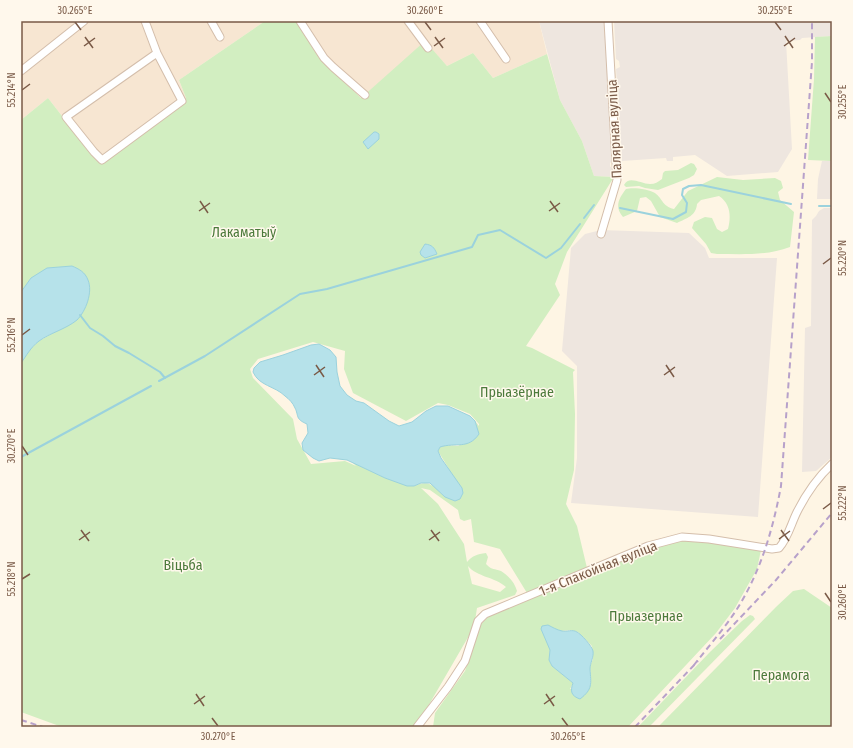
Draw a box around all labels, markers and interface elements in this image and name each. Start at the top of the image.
text: 30.265°E [57,5,93,17]
text: 30.260°E [407,5,443,17]
text: 30.255°E [758,5,793,17]
text: 55.214°N [6,73,18,107]
street label: Палярная вуліца [603,79,626,179]
text: 30.255°E [837,84,849,119]
park label: Лакаматыў [212,224,277,241]
text: 55.220°N [837,240,849,276]
text: 55.216°N [6,318,18,352]
park label: Прыазёрнае [480,384,554,401]
text: 30.270°E [6,428,18,463]
text: 55.222°N [837,485,849,521]
street label: 1-я Спакойная вуліца [537,537,660,600]
park label: Віцьба [163,557,203,574]
text: 55.218°N [6,561,18,597]
text: 30.260°E [837,584,849,620]
park label: Прыазернае [609,608,683,625]
park label: Перамога [752,667,810,684]
text: 30.270°E [201,731,236,743]
text: 30.265°E [550,731,586,743]

